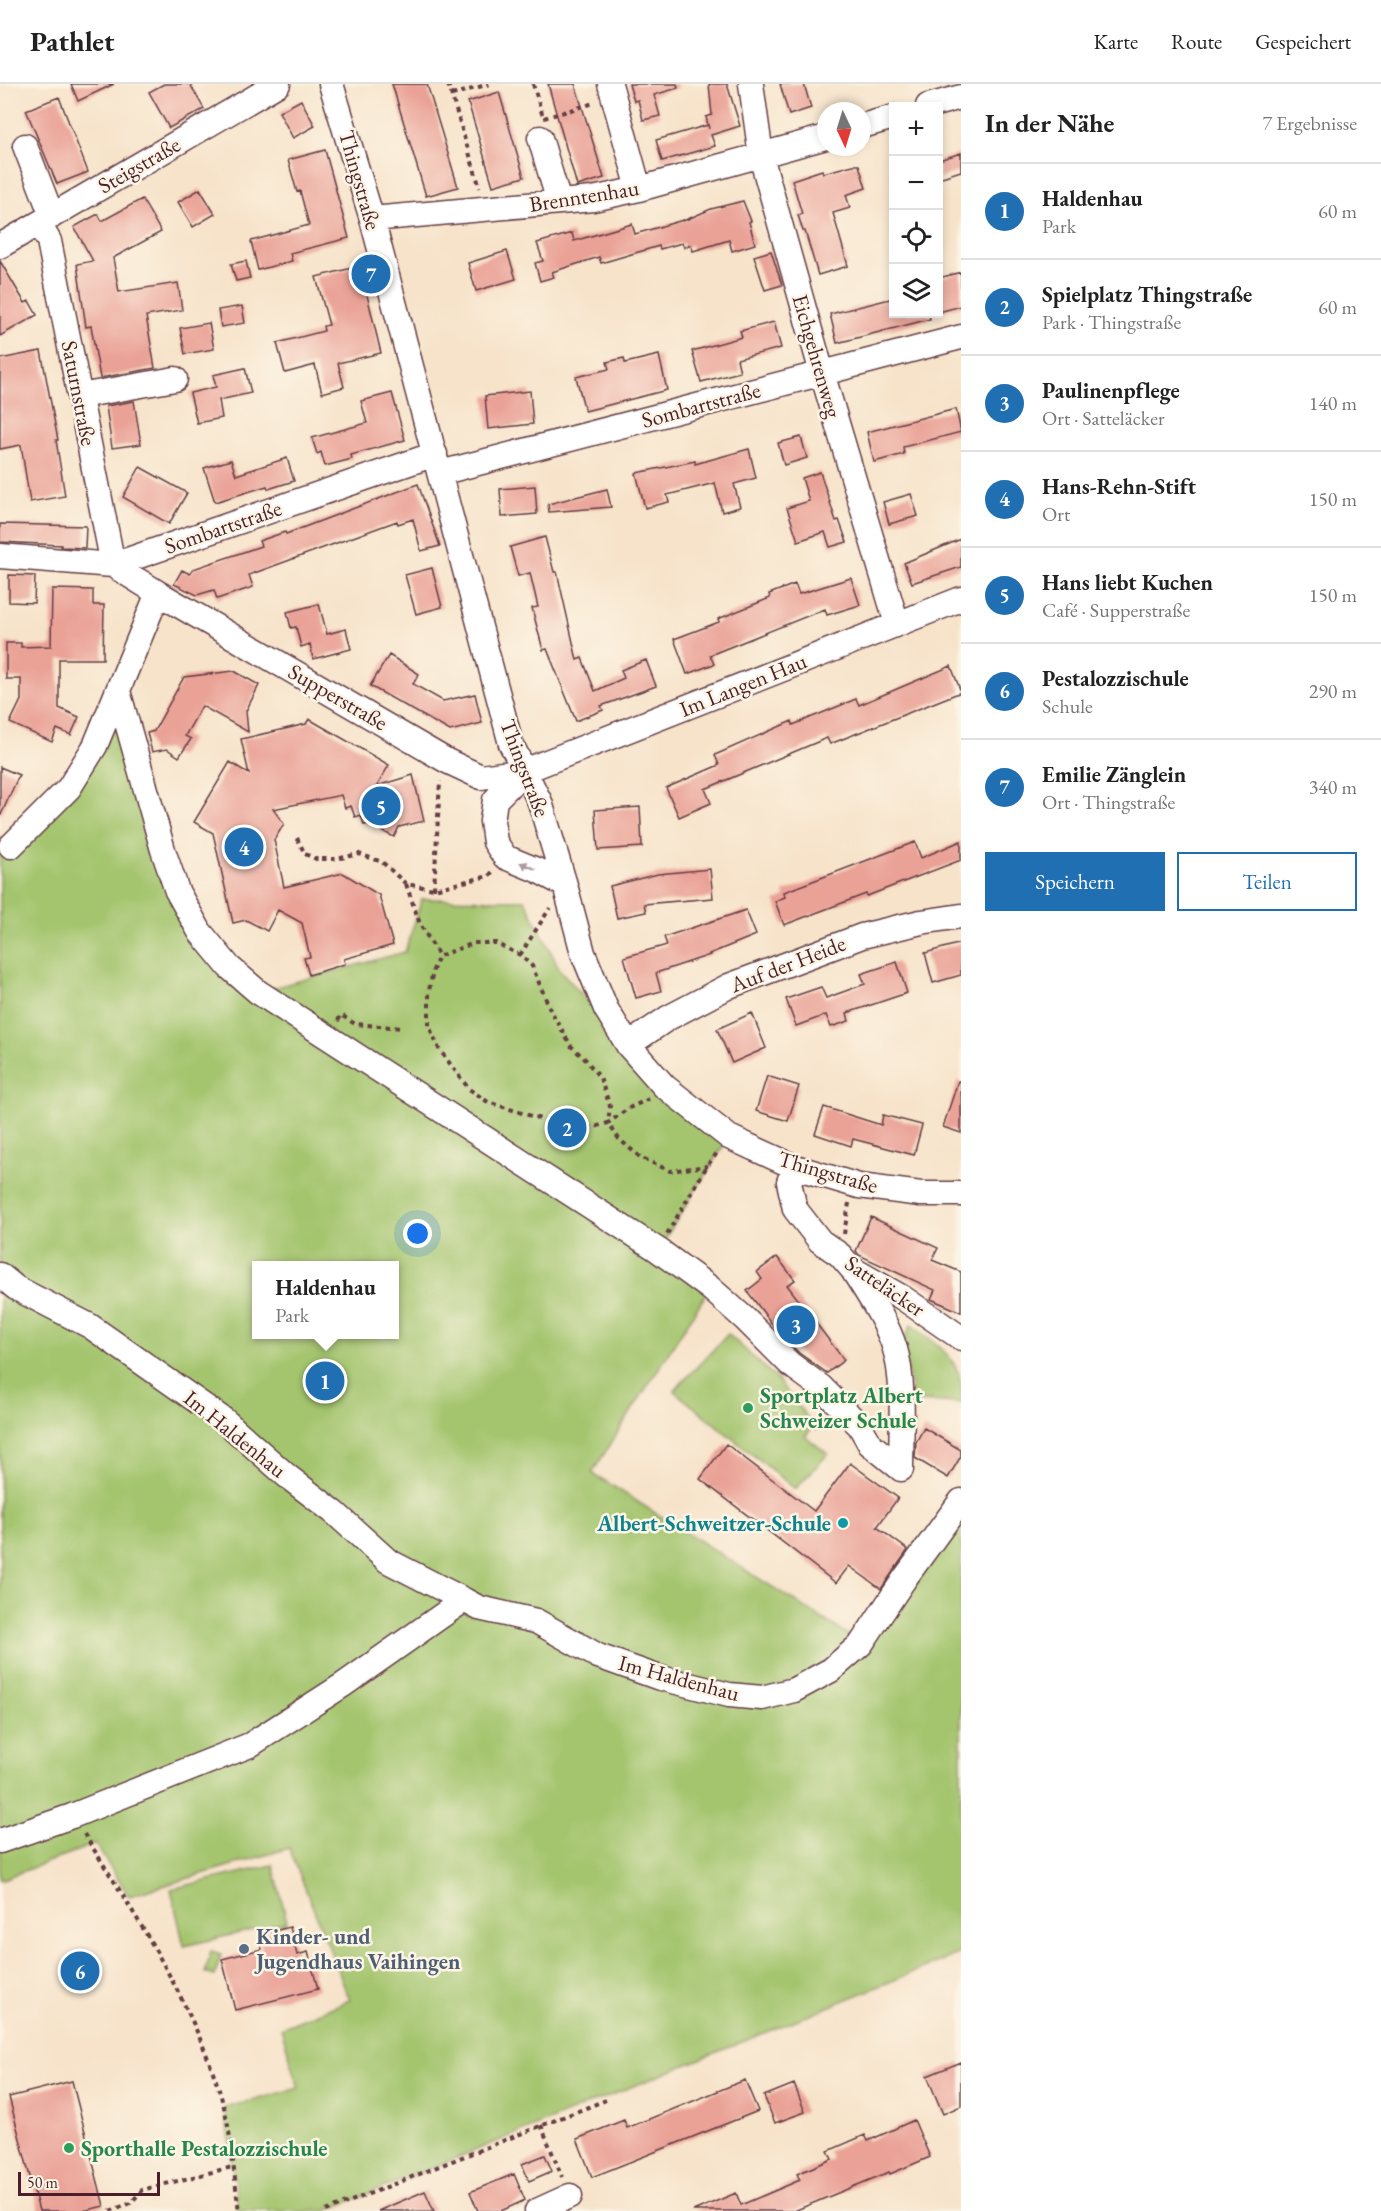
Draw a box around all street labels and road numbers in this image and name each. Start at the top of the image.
street label: Thingstraße [332,127,388,234]
street label: Steigstraße [93,130,186,200]
street label: Brenntenhau [527,173,641,219]
street label: Eichgehrenweg [786,291,849,422]
street label: Saturnstraße [55,338,103,448]
street label: Sombartstraße [638,375,764,435]
street label: Sombartstraße [161,493,286,561]
street label: Im Langen Hau [675,646,811,724]
street label: Supperstraße [283,657,393,737]
street label: Thingstraße [493,715,557,821]
street label: Auf der Heide [725,929,850,1000]
street label: Thingstraße [775,1144,882,1200]
street label: Satteläcker [839,1249,931,1324]
street label: Im Haldenhau [178,1384,293,1485]
street label: Im Haldenhau [615,1648,743,1708]

